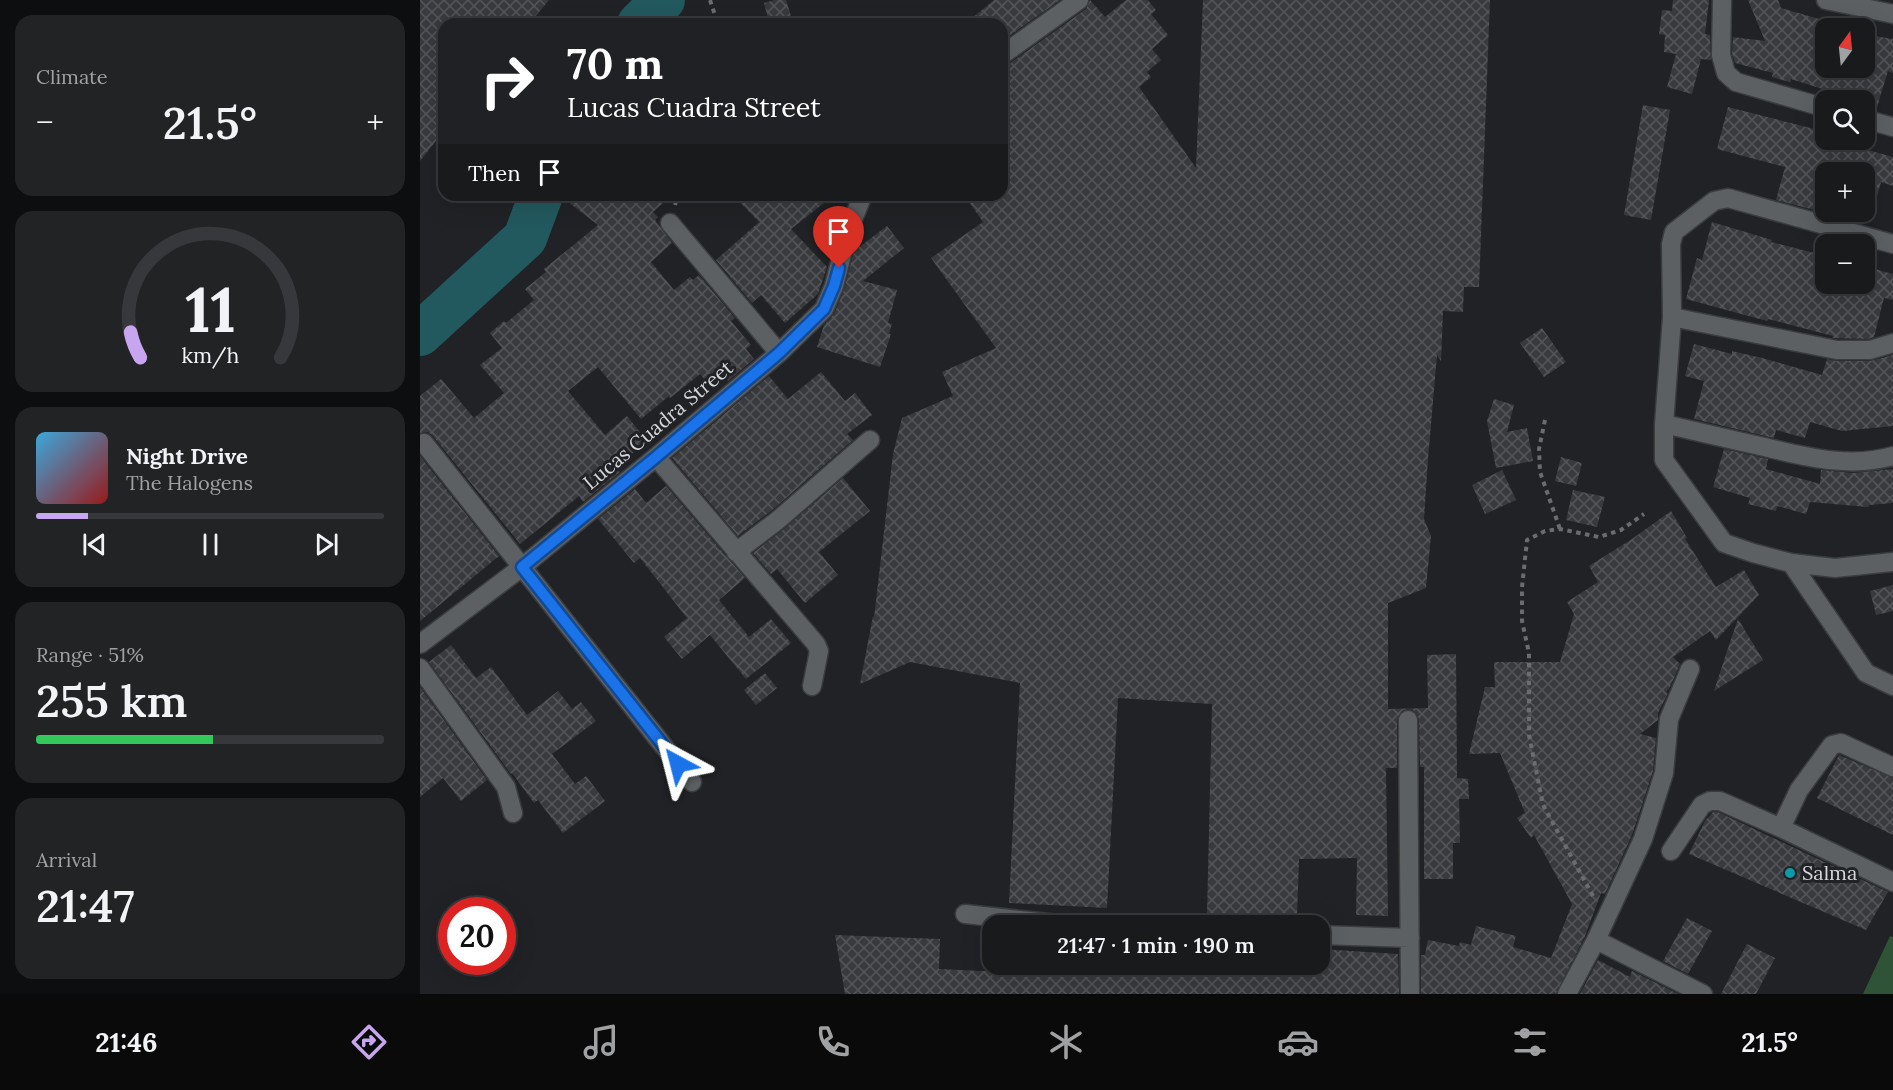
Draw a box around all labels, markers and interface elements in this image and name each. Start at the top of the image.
north arrow [1815,18,1875,78]
map controls [1815,18,1875,294]
text: 70 m [567,37,663,91]
icon: right [468,42,546,120]
text: Climate [36,64,108,89]
text: Lucas Cuadra Street [567,90,821,124]
button: search [1815,90,1875,150]
text: 21.5° [163,94,257,151]
text: − [36,101,54,143]
text: + [367,101,384,143]
icon: arrive [533,156,566,189]
text: Then [468,159,521,187]
button: + [1815,162,1875,222]
pin [813,206,864,268]
icon: arrive [822,215,855,248]
button: − [1815,234,1875,294]
text: 11 [185,269,235,349]
text: km/h [181,342,239,370]
street label: Lucas Cuadra Street [578,354,738,495]
text: Night Drive [126,442,248,470]
text: The Halogens [126,470,253,495]
icon: previous [78,528,111,561]
icon: pause [194,528,227,561]
icon: next [310,528,343,561]
text: Range · 51% [36,642,144,667]
text: 255 km [36,672,188,729]
position arrow [646,732,710,796]
text: Arrival [36,847,97,872]
place label: Salma [1802,860,1857,885]
marker: Salma [1783,866,1797,880]
text: 21:47 [36,877,134,934]
speed limit sign: 20 [438,897,516,975]
text: 21:47 · 1 min · 190 m [1057,931,1255,959]
icon: directions [348,1021,390,1063]
icon: music [580,1021,622,1063]
icon: phone [812,1021,854,1063]
icon: climate [1045,1021,1087,1063]
icon: car [1277,1021,1319,1063]
icon: filters [1509,1021,1551,1063]
text: 21:46 [95,1025,158,1059]
text: 21.5° [1741,1025,1798,1059]

